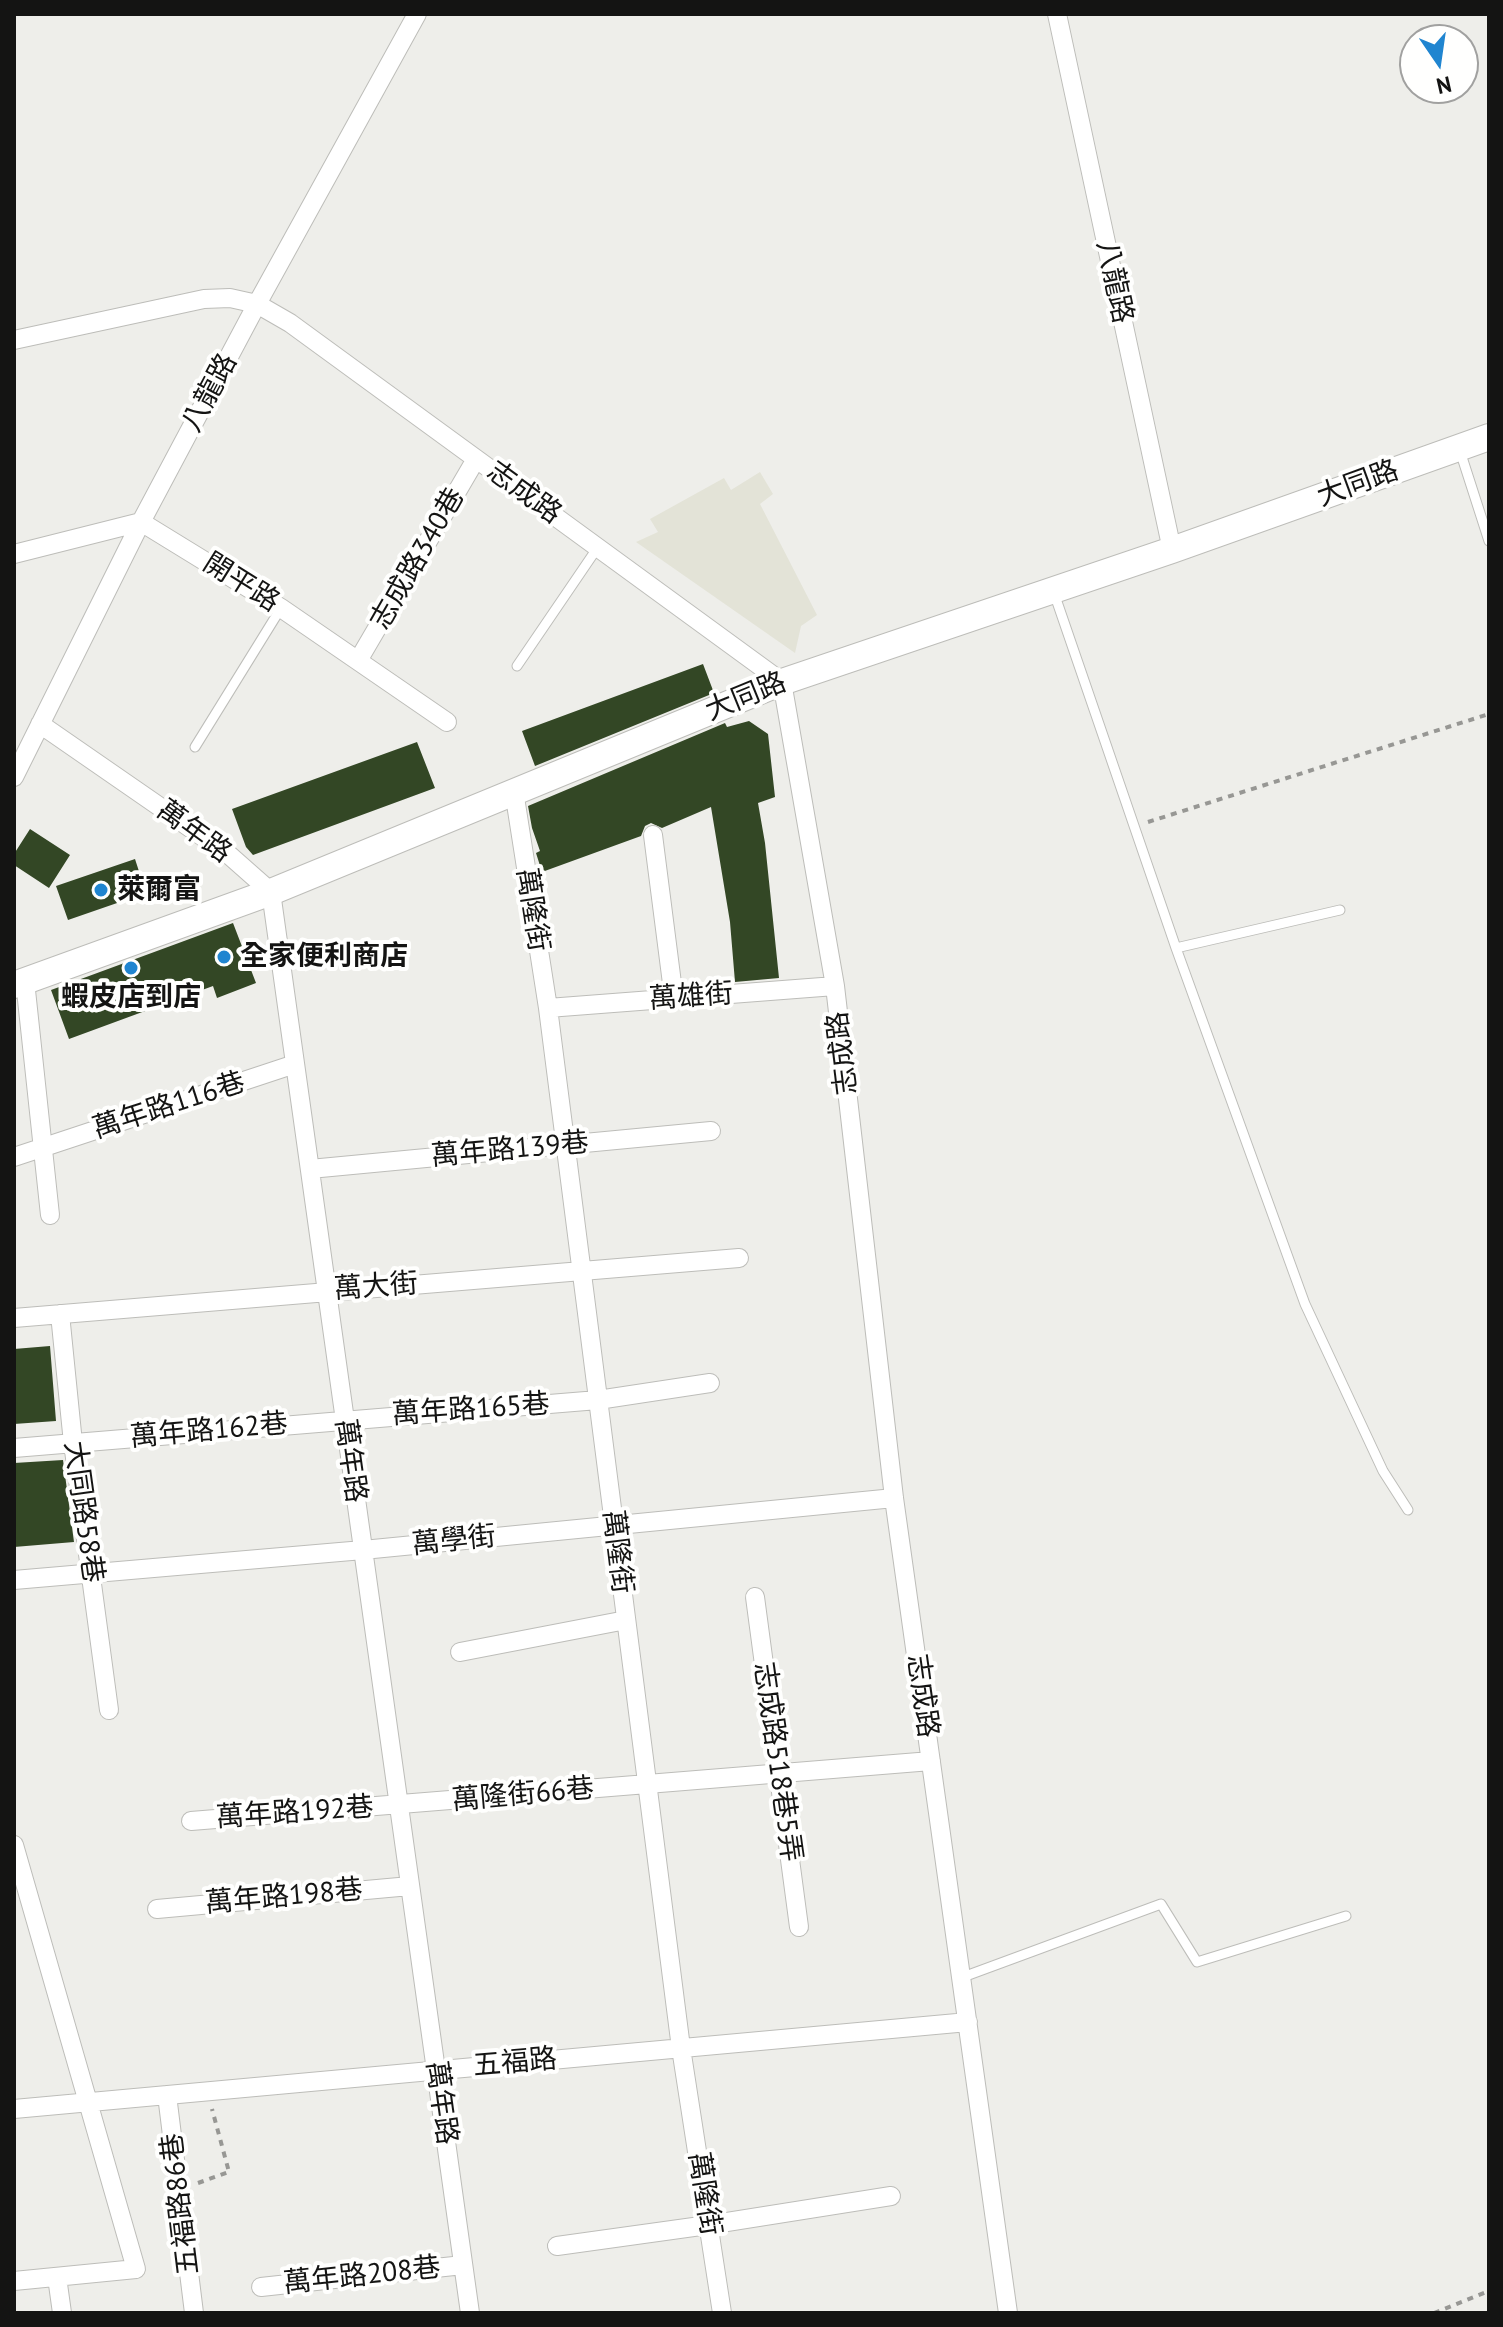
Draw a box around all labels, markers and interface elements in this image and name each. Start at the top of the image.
north arrow [1399,24,1479,104]
text: N [1434,70,1454,101]
street label: 八龍路 [1089,237,1139,327]
street label: 八龍路 [175,348,245,438]
street label: 大同路 [1313,454,1403,514]
street label: 志成路 [480,455,568,531]
street label: 志成路340巷 [364,482,472,636]
street label: 開平路 [196,546,286,620]
street label: 大同路 [701,666,791,728]
street label: 萬年路 [150,794,238,870]
street label: 萬隆街 [509,866,555,954]
place label: 萊爾富 [117,873,201,907]
marker: 萊爾富 [92,881,110,899]
place label: 全家便利商店 [240,940,408,974]
marker: 全家便利商店 [215,948,233,966]
marker: 蝦皮店到店 [122,959,140,977]
street label: 萬雄街 [648,977,734,1017]
place label: 蝦皮店到店 [61,981,201,1015]
street label: 志成路 [821,1009,865,1097]
street label: 萬年路116巷 [89,1066,249,1146]
street label: 萬年路139巷 [430,1126,590,1174]
street label: 萬大街 [333,1267,419,1307]
street label: 萬年路165巷 [391,1388,551,1432]
street label: 萬年路162巷 [129,1407,289,1455]
street label: 萬年路 [328,1417,372,1505]
street label: 大同路58巷 [56,1439,110,1585]
street label: 萬隆街 [595,1508,639,1596]
street label: 萬學街 [410,1520,498,1562]
street label: 志成路 [900,1652,944,1740]
street label: 志成路518巷5弄 [746,1660,808,1864]
street label: 萬隆街66巷 [451,1772,595,1818]
street label: 萬年路192巷 [215,1791,375,1835]
street label: 萬年路198巷 [204,1873,364,1921]
street label: 五福路 [472,2043,558,2083]
street label: 萬年路 [419,2059,463,2147]
street label: 五福路86巷 [156,2131,206,2277]
street label: 萬隆街 [681,2150,727,2238]
street label: 萬年路208巷 [282,2251,442,2301]

